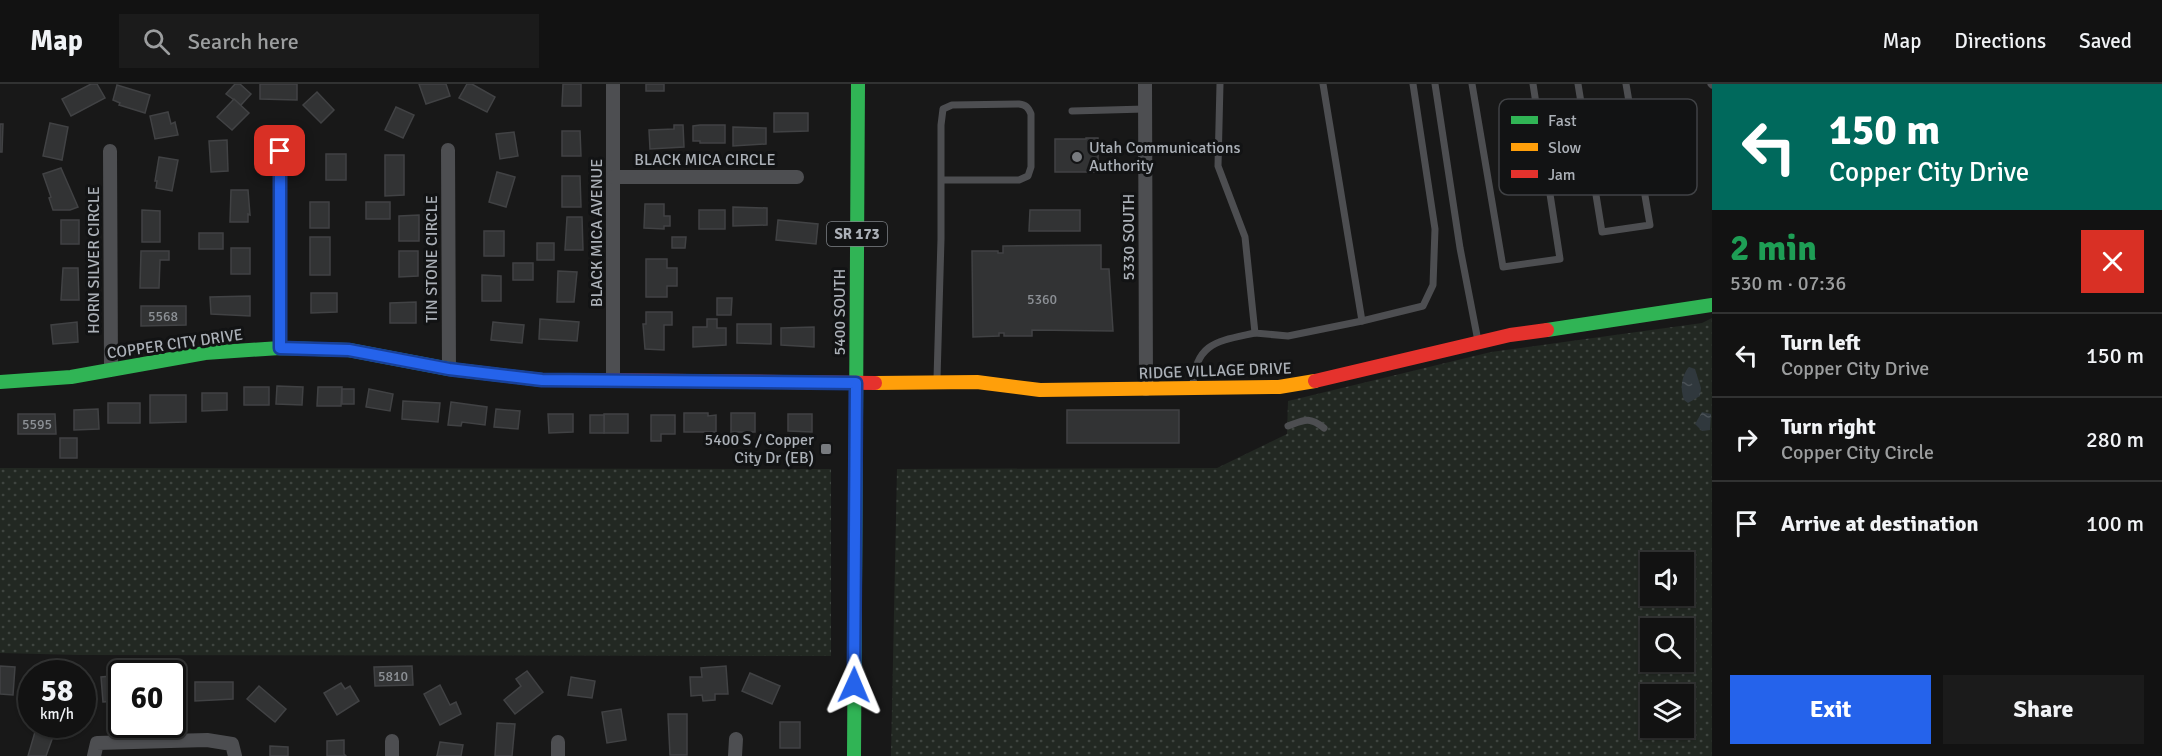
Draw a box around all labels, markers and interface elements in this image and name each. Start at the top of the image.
search box [119,14,539,68]
text: Map [30,24,83,58]
icon: search [140,25,173,58]
text: Search here [188,28,299,55]
text: Map [1883,28,1921,54]
text: Directions [1954,28,2046,54]
text: Saved [2079,28,2132,54]
legend [1499,99,1697,195]
text: 150 m [1829,105,1940,156]
icon: left [1730,108,1808,186]
text: Fast [1548,111,1577,131]
pin [254,125,305,176]
icon: arrive [263,134,296,167]
place label: Utah Communications Authority [1089,138,1240,176]
text: Slow [1548,138,1582,158]
street label: BLACK MICA CIRCLE [634,150,776,170]
marker: Utah Communications Authority [1070,150,1084,164]
text: Copper City Drive [1829,156,2029,189]
street label: BLACK MICA AVENUE [587,159,607,307]
text: Jam [1548,165,1576,185]
street label: HORN SILVER CIRCLE [84,186,104,334]
street label: 5330 SOUTH [1119,194,1139,280]
street label: TIN STONE CIRCLE [422,195,442,323]
road number: SR 173 [827,222,887,246]
text: 2 min [1730,226,1817,271]
button: close [2081,230,2144,293]
street label: 5400 SOUTH [830,269,850,355]
text: 530 m · 07:36 [1730,271,1846,296]
house number: 5360 [1027,291,1057,308]
house number: 5568 [148,308,178,325]
street label: COPPER CITY DRIVE [106,325,244,363]
text: Turn left [1781,329,1861,356]
icon: left [1730,339,1763,372]
text: 150 m [2086,342,2144,369]
text: Copper City Drive [1781,356,1929,381]
street label: RIDGE VILLAGE DRIVE [1138,358,1292,384]
text: Turn right [1781,413,1876,440]
house number: 5595 [22,416,52,433]
icon: right [1730,423,1763,456]
text: 280 m [2086,426,2144,453]
place label: 5400 S / Copper City Dr (EB) [705,430,814,468]
text: Copper City Circle [1781,440,1934,465]
marker: 5400 S / Copper City Dr (EB) [819,442,833,456]
icon: arrive [1730,507,1763,540]
text: Arrive at destination [1781,510,1978,537]
text: 100 m [2086,510,2144,537]
map controls [1640,552,1694,738]
button: sound [1640,552,1694,606]
button: search [1640,618,1694,672]
position arrow [822,653,886,717]
speed limit sign: 60 [108,660,186,738]
house number: 5810 [378,668,408,685]
text: 58 [41,673,73,710]
button: Exit [1730,675,1931,744]
button: Share [1943,675,2144,744]
button: layers [1640,684,1694,738]
text: km/h [40,705,74,723]

